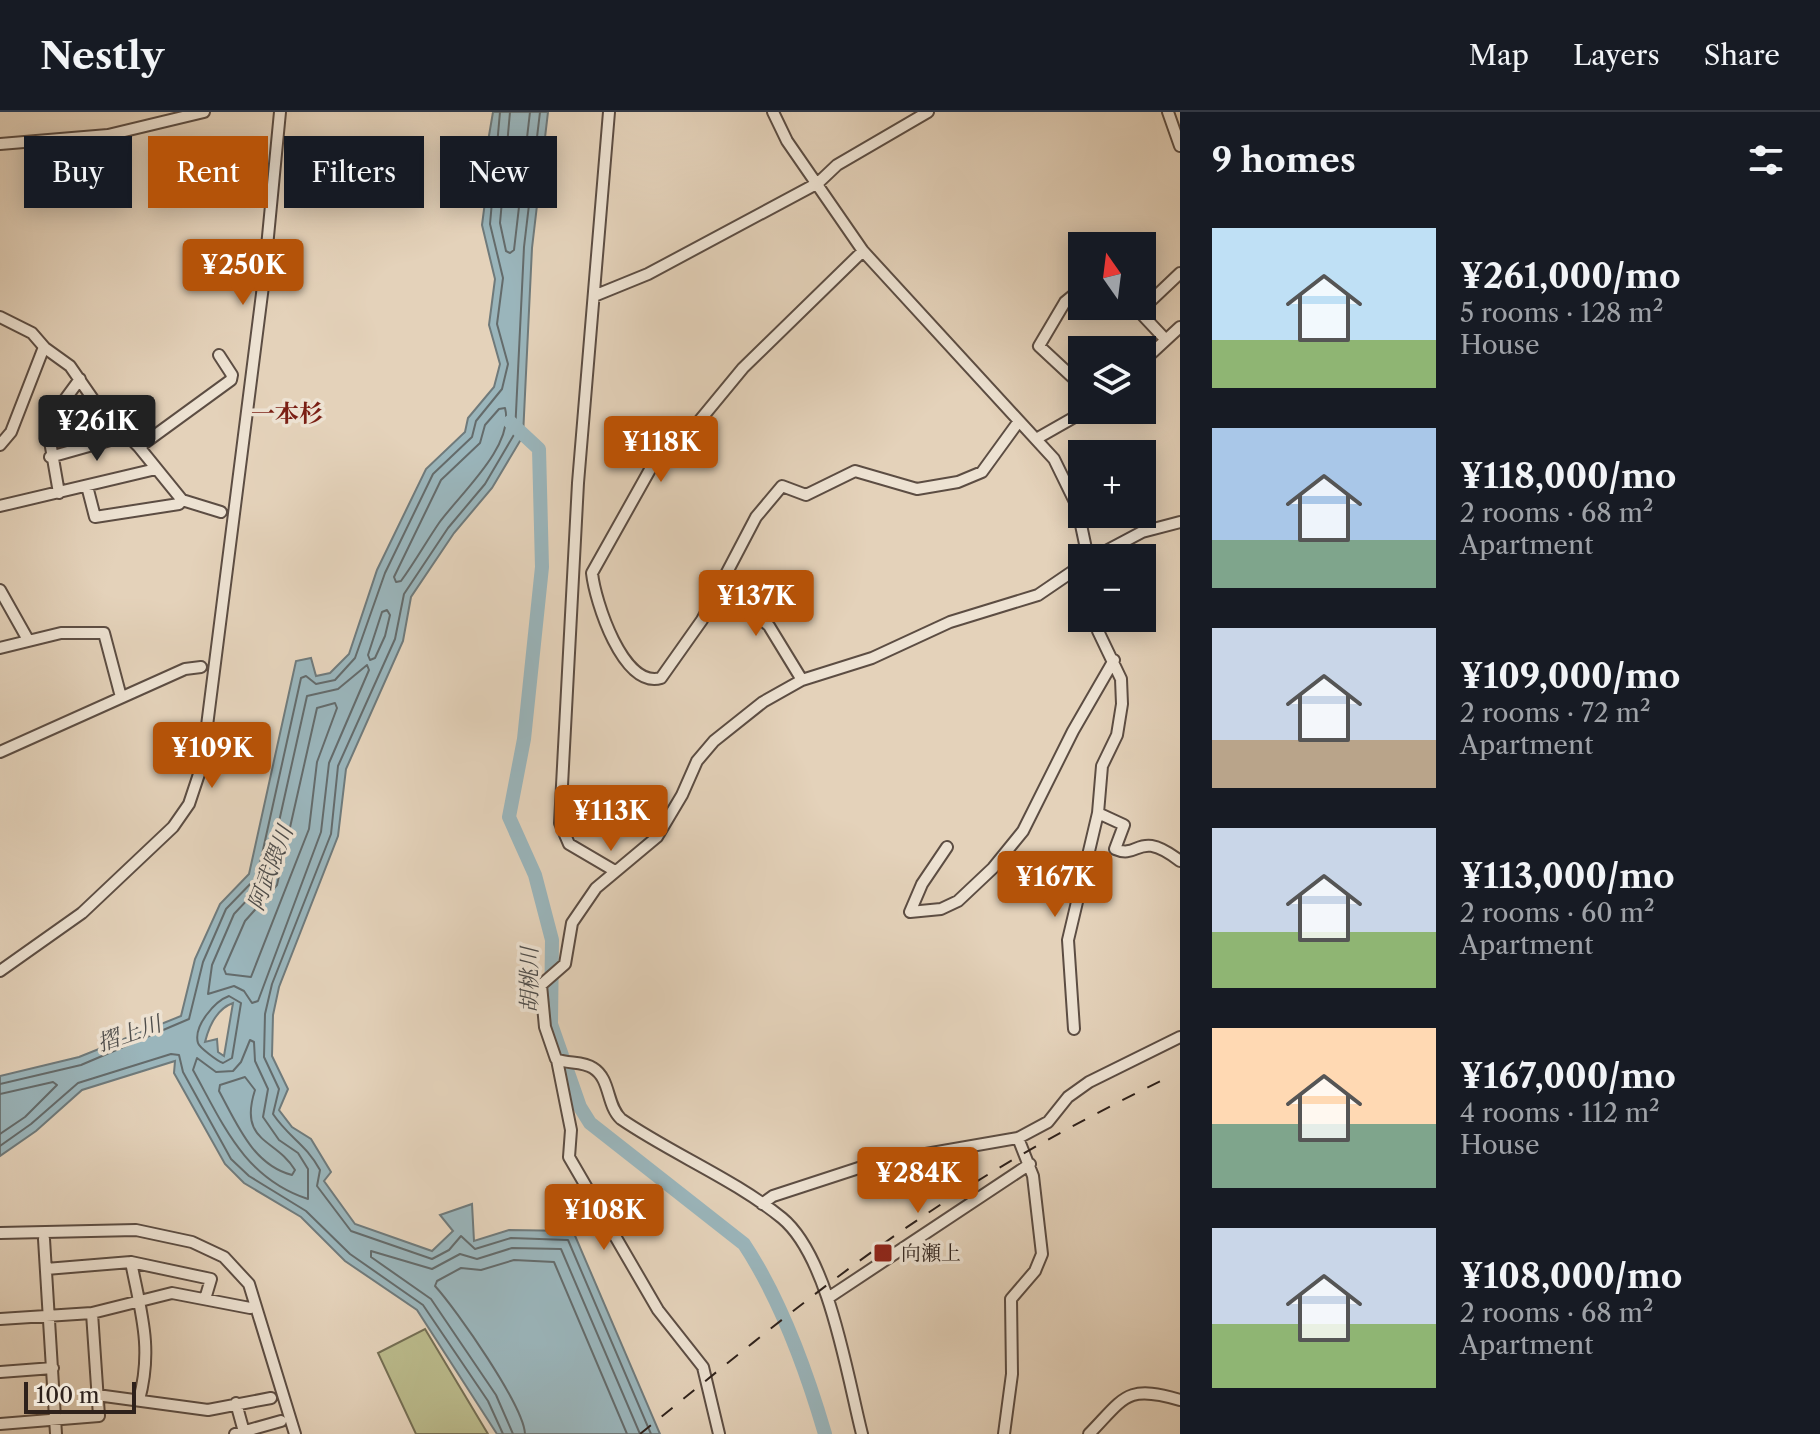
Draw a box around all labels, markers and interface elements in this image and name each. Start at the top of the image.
text: Nestly [40,32,164,79]
text: Map [1469,38,1529,72]
text: Layers [1573,38,1660,72]
text: Share [1704,38,1780,72]
chip: Buy [24,136,132,208]
chip: Rent [148,136,268,208]
chip: Filters [284,136,424,208]
chip: New [440,136,557,208]
icon: filters [1744,138,1788,182]
text: 9 homes [1212,139,1356,181]
north arrow [1068,232,1156,320]
map controls [1068,232,1156,632]
pin: ¥250K [187,239,299,307]
text: ¥250K [201,249,285,281]
text: ¥261,000/mo [1460,255,1681,297]
icon: home [1276,260,1372,356]
text: 5 rooms · 128 m² [1460,297,1663,329]
text: House [1460,329,1540,361]
button: layers [1068,336,1156,424]
pin: ¥261K [41,395,153,463]
district label: 一本杉 [251,399,323,428]
text: ¥261K [56,405,138,437]
pin: ¥118K [605,416,717,484]
text: ¥118K [622,426,700,458]
button: + [1068,440,1156,528]
text: ¥118,000/mo [1460,455,1676,497]
icon: home [1276,460,1372,556]
text: 2 rooms · 68 m² [1460,497,1653,529]
text: Apartment [1460,529,1593,561]
button: − [1068,544,1156,632]
pin: ¥137K [700,570,812,638]
text: ¥137K [717,580,795,612]
text: ¥109,000/mo [1460,655,1680,697]
icon: home [1276,660,1372,756]
text: 2 rooms · 72 m² [1460,697,1651,729]
pin: ¥109K [156,722,268,790]
text: Apartment [1460,729,1593,761]
text: ¥109K [171,732,253,764]
pin: ¥113K [555,785,667,853]
text: ¥113K [573,795,649,827]
water label: 阿武隈川 [242,820,300,914]
pin: ¥167K [999,851,1111,919]
text: ¥113,000/mo [1460,855,1675,897]
icon: home [1276,860,1372,956]
text: ¥167K [1015,861,1095,893]
text: 2 rooms · 60 m² [1460,897,1655,929]
text: Apartment [1460,929,1593,961]
water label: 胡桃川 [516,945,543,1013]
water label: 摺上川 [94,1009,167,1057]
text: ¥167,000/mo [1460,1055,1676,1097]
icon: home [1276,1060,1372,1156]
text: 4 rooms · 112 m² [1460,1097,1660,1129]
text: House [1460,1129,1540,1161]
pin: ¥284K [862,1147,974,1215]
text: ¥284K [875,1157,961,1189]
pin: ¥108K [548,1184,660,1252]
text: ¥108K [563,1194,645,1226]
place label: 向瀬上 [901,1241,961,1265]
marker: 向瀬上 [872,1242,894,1264]
text: ¥108,000/mo [1460,1255,1682,1297]
icon: home [1276,1260,1372,1356]
text: 2 rooms · 68 m² [1460,1297,1653,1329]
text: Apartment [1460,1329,1593,1361]
scale bar [24,1378,136,1414]
text: 100 m [36,1382,99,1409]

